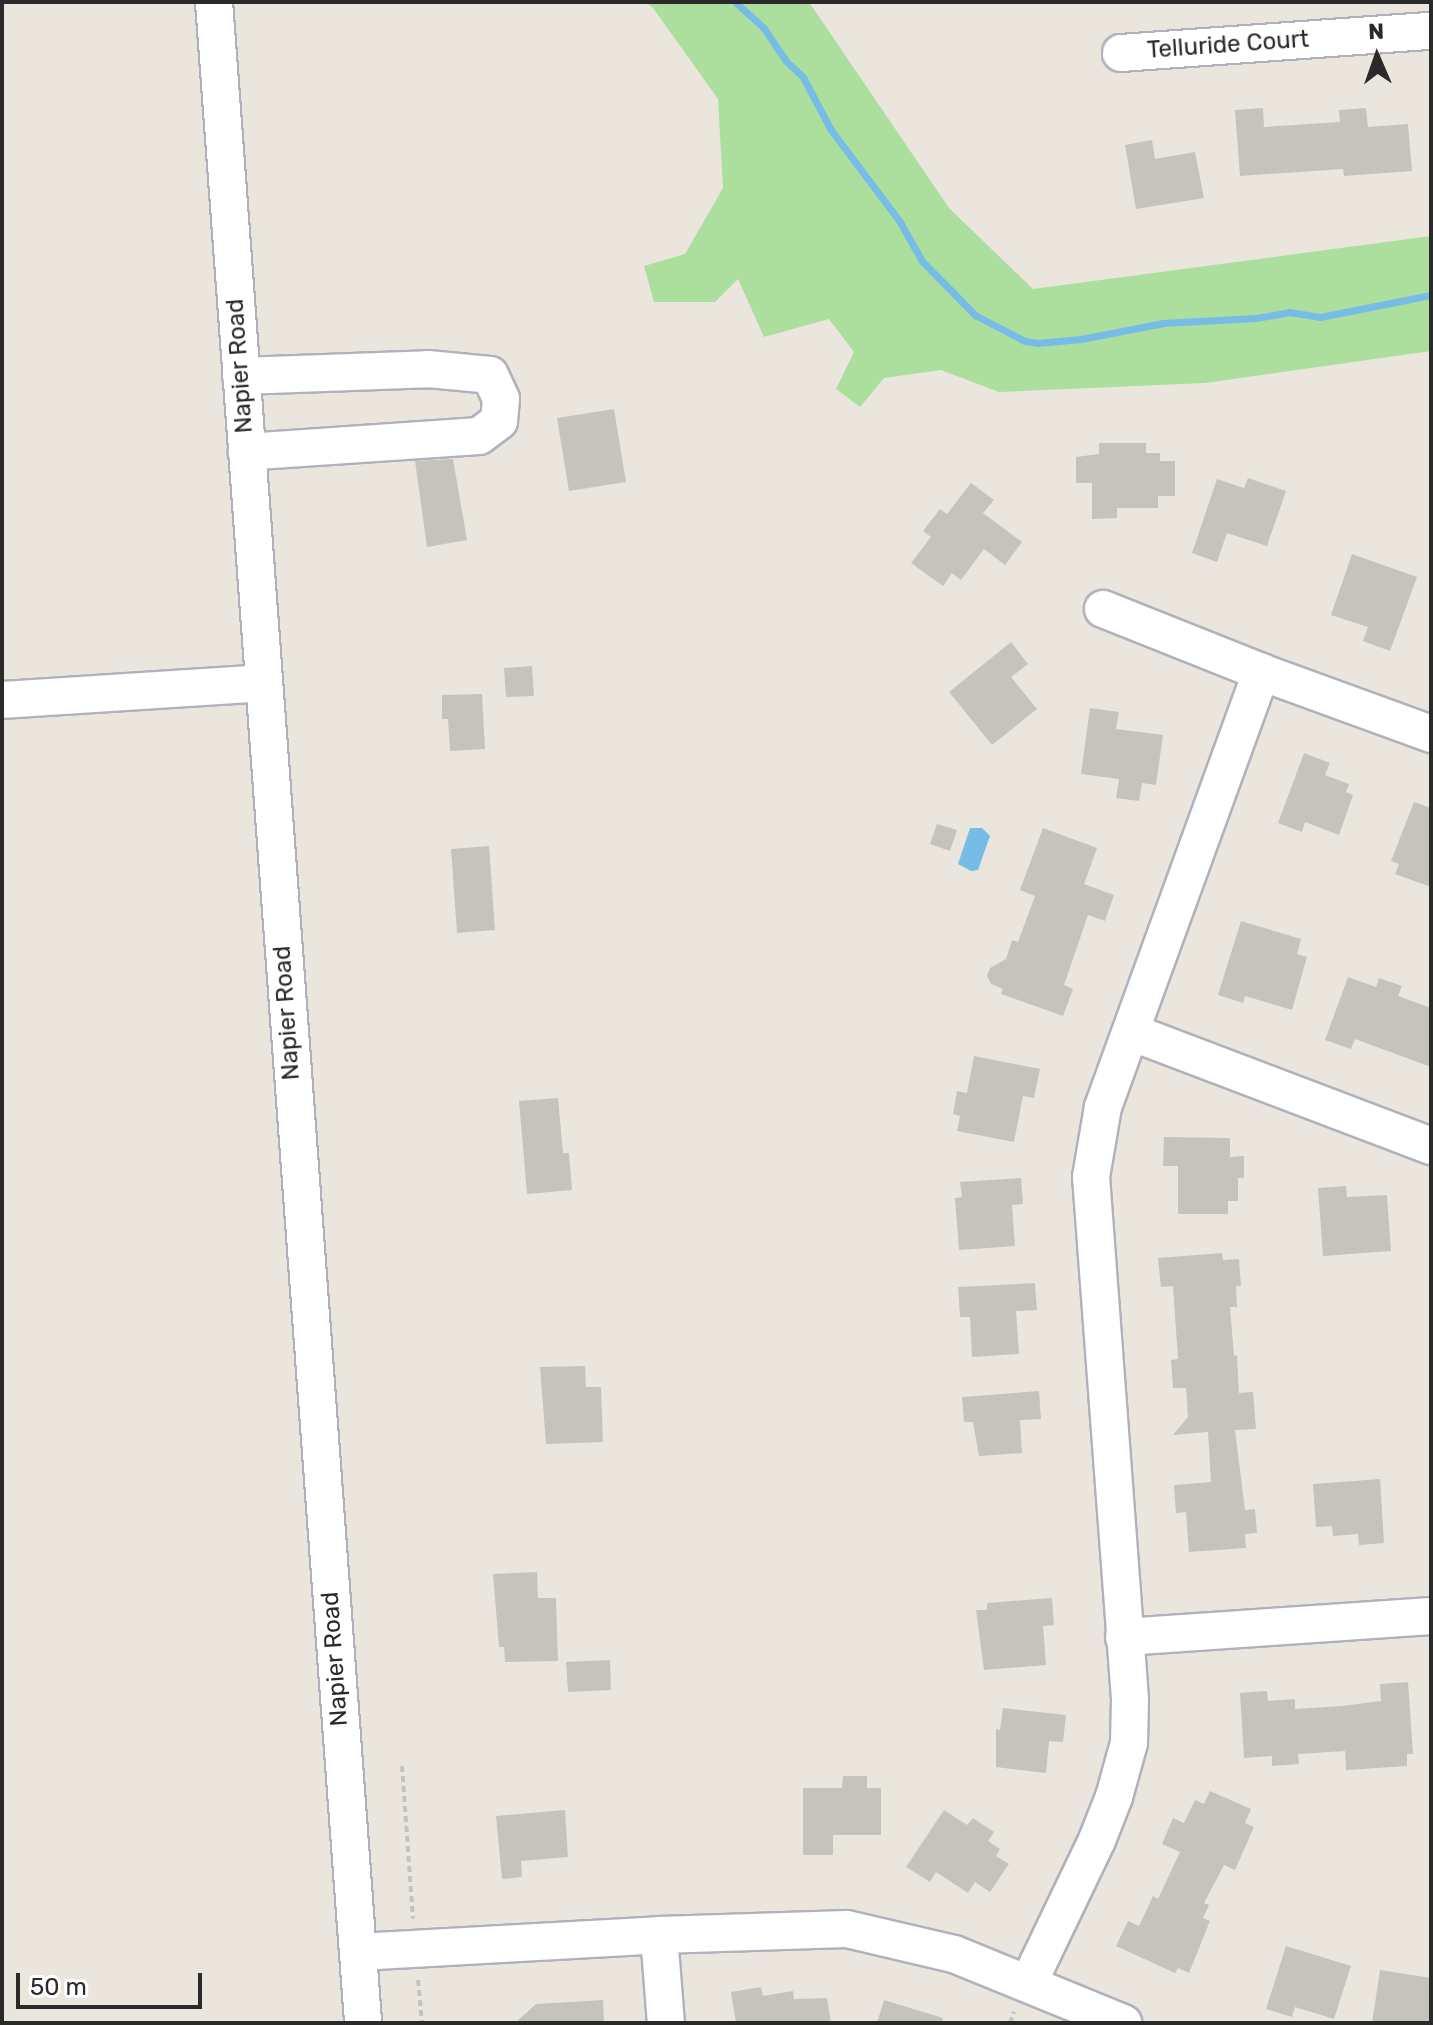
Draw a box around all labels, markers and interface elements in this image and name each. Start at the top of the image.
north arrow [1337,16,1417,96]
text: N [1368,18,1385,45]
street label: Telluride Court [1146,25,1310,65]
street label: Napier Road [221,297,259,435]
street label: Napier Road [268,944,306,1082]
street label: Napier Road [316,1590,354,1728]
scale bar [20,1957,206,2007]
text: 50 m [30,1973,87,2001]

